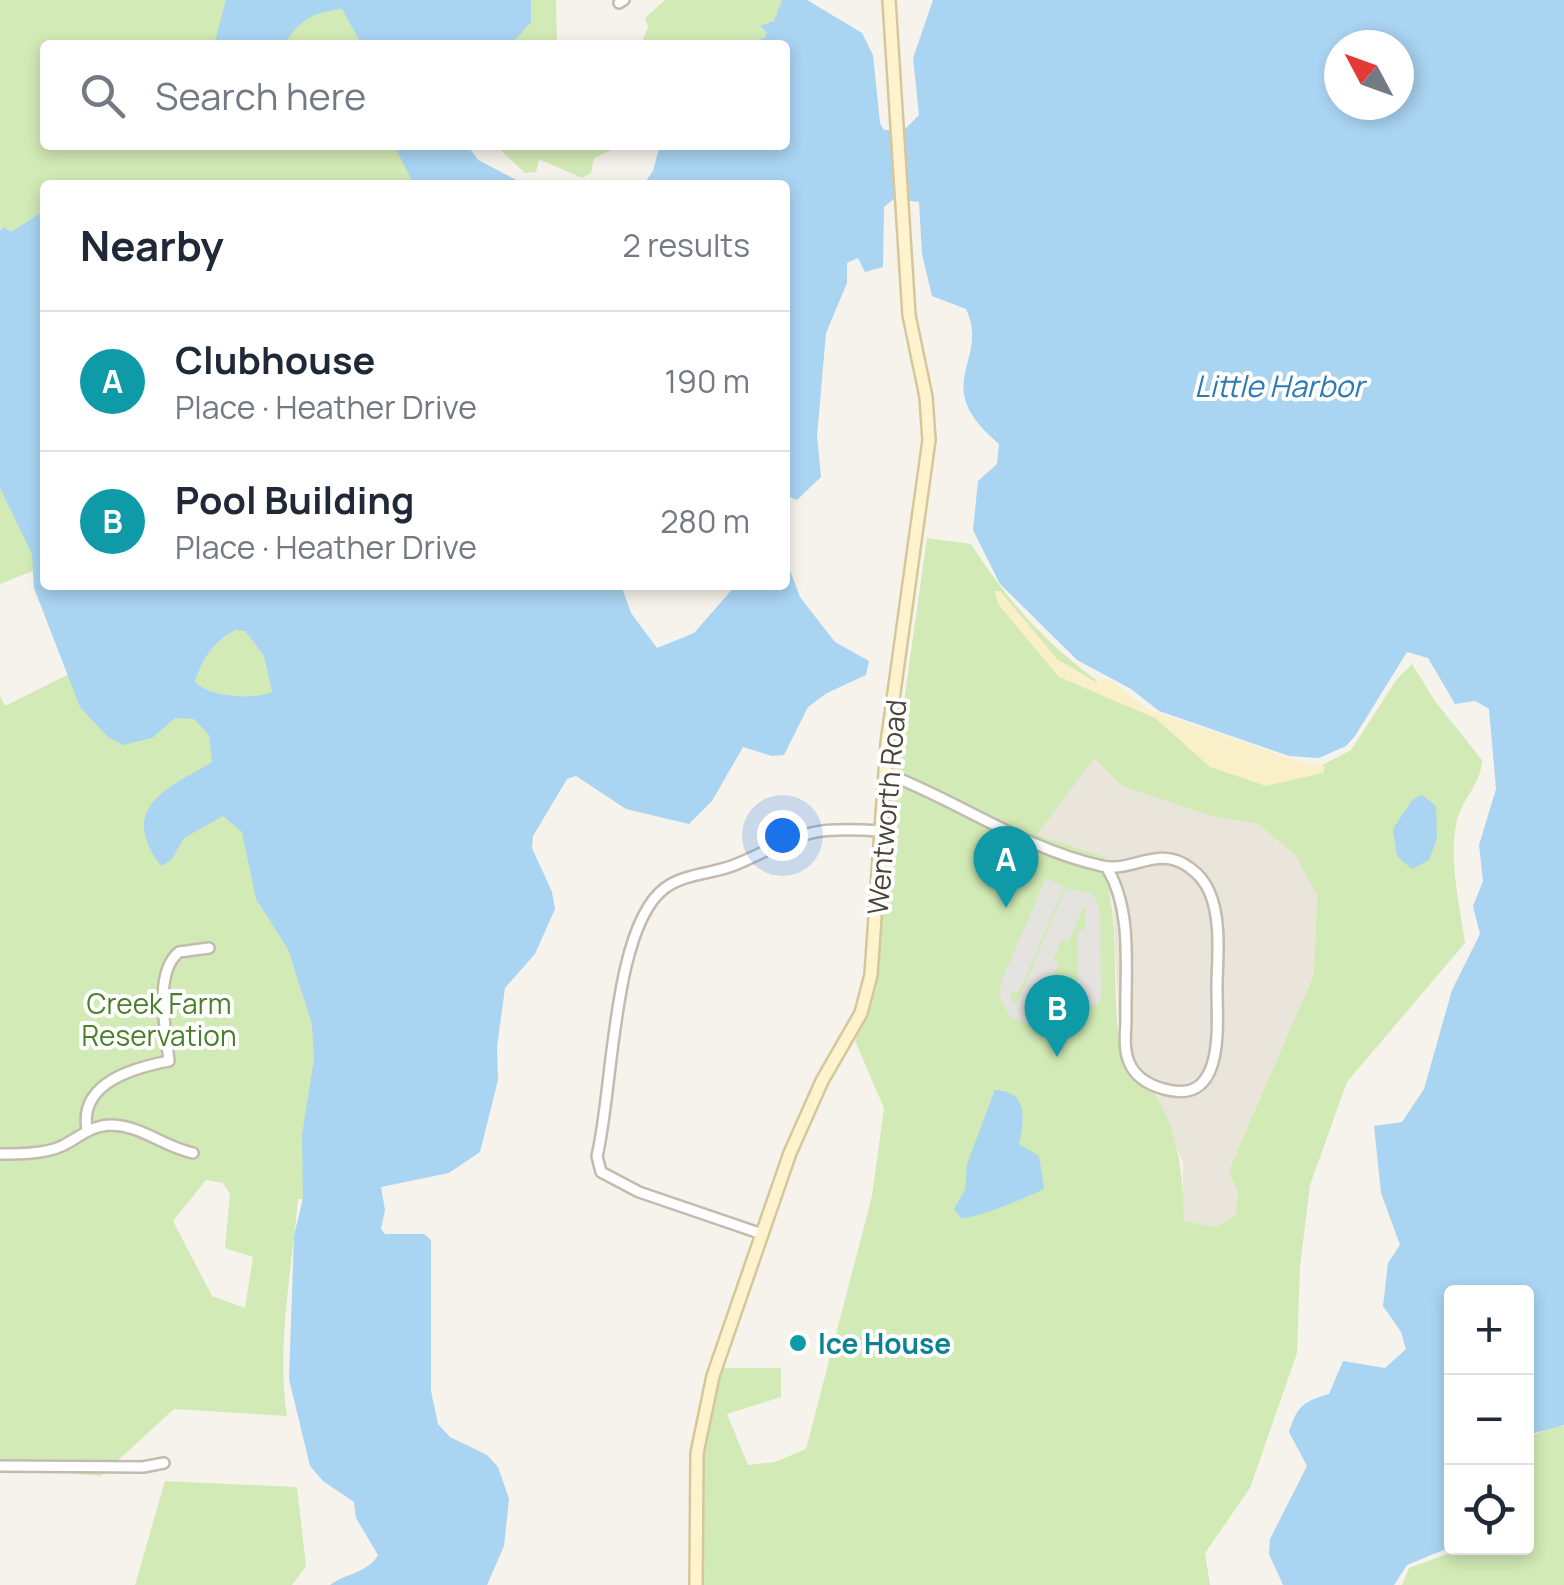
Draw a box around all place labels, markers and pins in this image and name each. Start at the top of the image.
pin: A [974,826,1038,908]
pin: B [1024,974,1090,1057]
place label: Ice House [818,1324,951,1362]
marker: Ice House [787,1332,809,1354]

